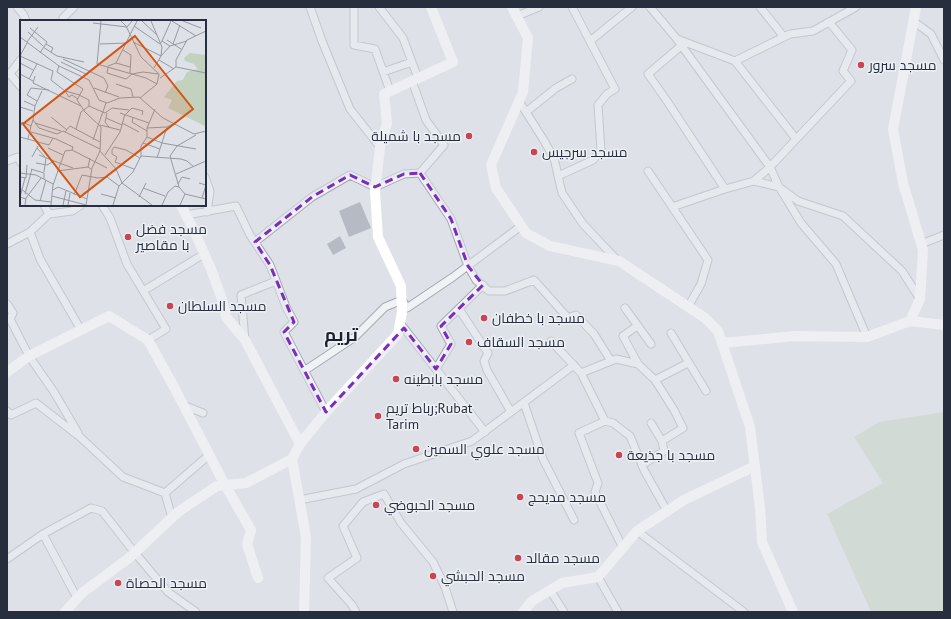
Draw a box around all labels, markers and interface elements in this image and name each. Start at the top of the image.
inset map [20,20,206,206]
place label: مسجد سرور [868,56,937,74]
marker: مسجد سرور [856,60,866,70]
place label: مسجد با شميلة [371,127,461,145]
marker: مسجد با شميلة [464,131,474,141]
place label: مسجد سرجيس [542,143,628,161]
marker: مسجد سرجيس [529,147,539,157]
place label: مسجد فضل با مقاصير [135,220,207,254]
marker: مسجد فضل با مقاصير [123,232,133,242]
place label: مسجد السلطان [178,297,267,315]
marker: مسجد السلطان [165,301,175,311]
place label: مسجد با خطفان [492,309,585,327]
marker: مسجد با خطفان [479,313,489,323]
district label: تريم [324,323,358,347]
place label: مسجد السقاف [477,333,565,351]
marker: مسجد السقاف [464,337,474,347]
place label: مسجد بابطينه [404,370,483,388]
marker: مسجد بابطينه [391,374,401,384]
place label: رباط تريم;Rubat Tarim [386,399,473,433]
marker: رباط تريم;Rubat Tarim [373,411,383,421]
place label: مسجد علوي السمين [424,440,545,461]
marker: مسجد علوي السمين [411,444,421,454]
place label: مسجد با جذيعة [627,446,715,464]
marker: مسجد با جذيعة [614,450,624,460]
place label: مسجد مديحج [528,488,606,506]
marker: مسجد مديحج [515,492,525,502]
place label: مسجد الحبوضي [384,496,475,516]
marker: مسجد الحبوضي [371,500,381,510]
place label: مسجد مقالد [526,549,600,567]
marker: مسجد مقالد [513,553,523,563]
place label: مسجد الحبشي [441,567,525,587]
marker: مسجد الحبشي [428,571,438,581]
place label: مسجد الحصاة [126,574,207,592]
marker: مسجد الحصاة [113,578,123,588]

